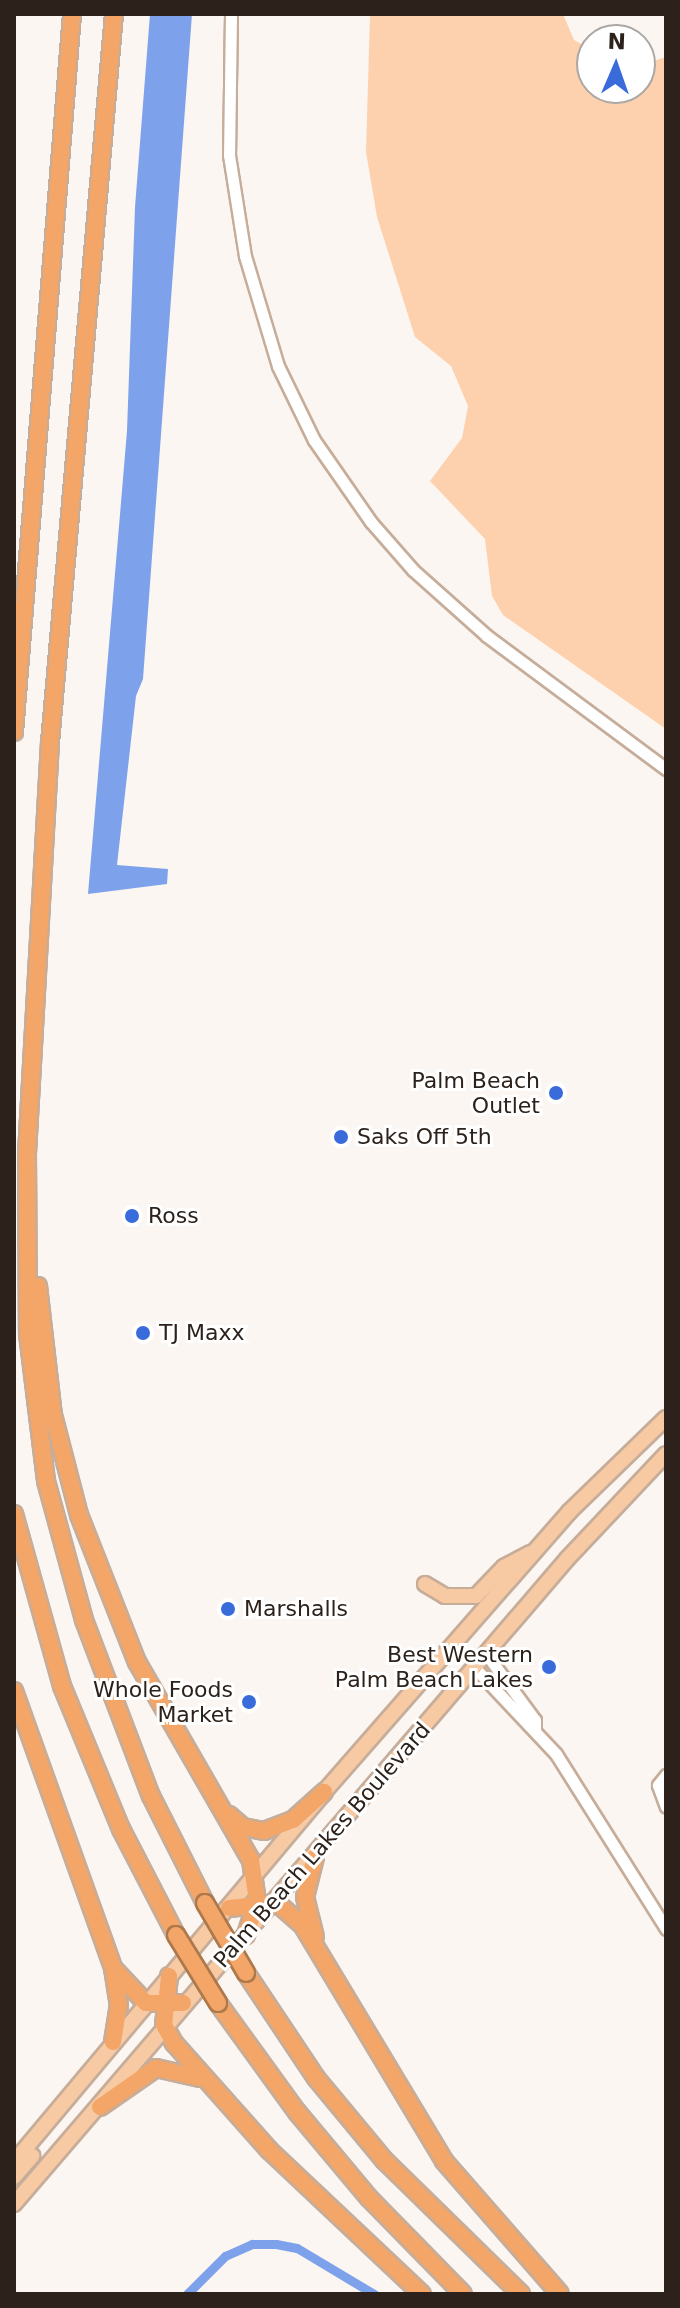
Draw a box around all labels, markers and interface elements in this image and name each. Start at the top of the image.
north arrow [576,24,656,104]
text: N [607,29,626,54]
place label: Palm Beach Outlet [412,1067,540,1118]
marker: Palm Beach Outlet [547,1084,565,1102]
place label: Saks Off 5th [357,1124,492,1150]
marker: Saks Off 5th [332,1128,350,1146]
place label: Ross [148,1203,199,1229]
marker: Ross [123,1207,141,1225]
place label: TJ Maxx [159,1320,244,1346]
marker: TJ Maxx [134,1324,152,1342]
place label: Marshalls [244,1596,348,1622]
marker: Marshalls [219,1600,237,1618]
place label: Best Western Palm Beach Lakes [335,1641,533,1692]
marker: Best Western Palm Beach Lakes [540,1658,558,1676]
place label: Whole Foods Market [93,1676,233,1728]
marker: Whole Foods Market [240,1693,258,1711]
street label: Palm Beach Lakes Boulevard [208,1717,436,1973]

